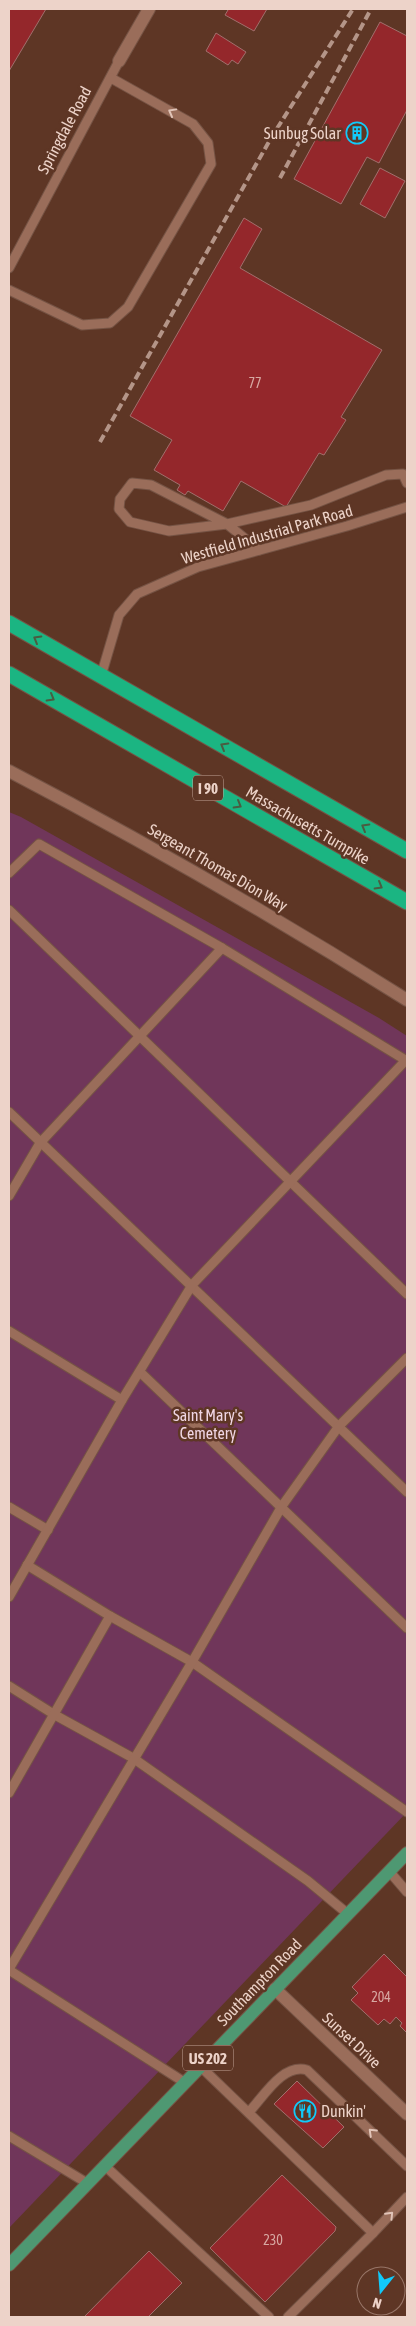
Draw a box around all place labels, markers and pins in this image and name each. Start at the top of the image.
building icon: Sunbug Solar [345,121,369,145]
place label: Sunbug Solar [264,124,341,143]
restaurant icon: Dunkin' [293,2099,317,2123]
place label: Dunkin' [321,2102,366,2120]

